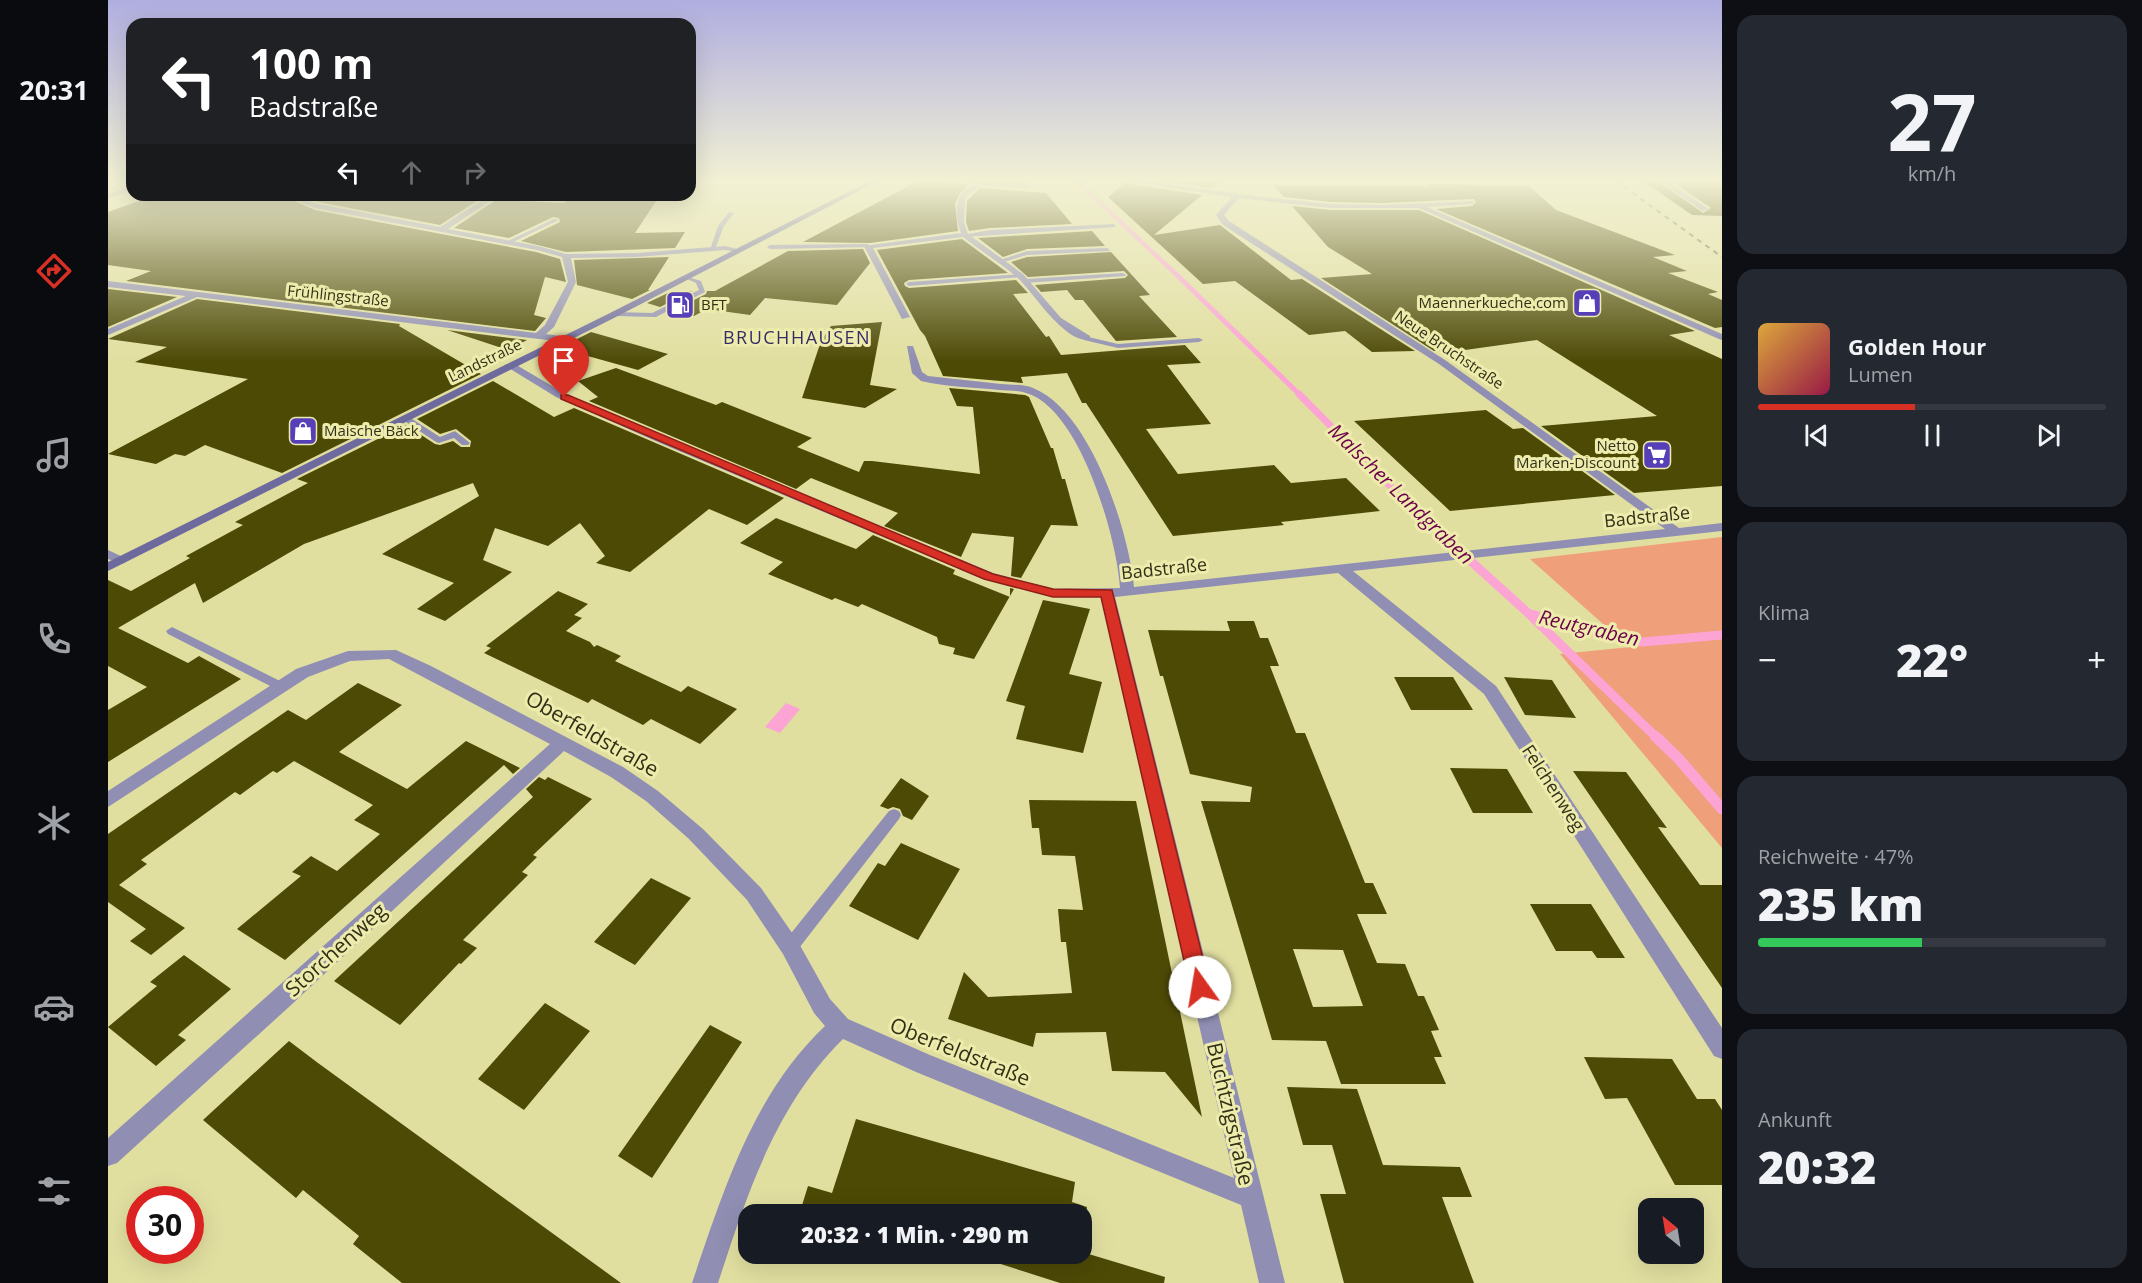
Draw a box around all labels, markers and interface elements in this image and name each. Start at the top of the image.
text: 100 m [249,34,373,91]
icon: left [150,42,228,120]
text: 27 [1887,68,1977,174]
text: 20:31 [19,71,89,108]
text: Badstraße [249,88,378,125]
icon: left [332,156,365,189]
icon: ahead [395,156,428,189]
icon: right [458,156,491,189]
text: km/h [1908,160,1956,187]
icon: directions [33,250,75,292]
street label: Frühlingstraße [286,280,390,310]
shop icon: Maennerkueche.com [1571,287,1603,319]
fuel station icon: BFT [664,289,696,321]
place label: Maennerkueche.com [1418,292,1566,312]
place label: BFT [701,294,727,314]
street label: Neue Bruchstraße [1391,305,1508,393]
district label: BRUCHHAUSEN [723,325,871,349]
text: Golden Hour [1848,331,1986,361]
street label: Landstraße [445,334,525,386]
pin [538,335,589,397]
icon: arrive [547,344,580,377]
text: Lumen [1848,361,1913,388]
shop icon: Maische Bäck [287,415,319,447]
water label: Malscher Landgraben [1323,417,1480,570]
icon: previous [1800,419,1833,452]
icon: pause [1916,419,1949,452]
icon: next [2032,419,2065,452]
place label: Maische Bäck [324,420,419,440]
icon: music [33,434,75,476]
place label: Netto Marken-Discount [1516,435,1636,472]
supermarket icon: Netto Marken-Discount [1641,439,1673,471]
street label: Badstraße [1603,500,1691,532]
street label: Badstraße [1120,552,1208,584]
text: Klima [1758,599,1810,626]
water label: Reutgraben [1536,603,1642,652]
icon: phone [33,618,75,660]
text: 22° [1896,629,1968,690]
text: − [1758,637,1777,682]
text: + [2087,637,2106,682]
street label: Oberfeldstraße [521,684,664,783]
street label: Felchenweg [1517,740,1591,836]
icon: climate [33,802,75,844]
text: Reichweite · 47% [1758,843,1914,870]
text: 235 km [1758,873,1923,934]
street label: Storchenweg [279,896,392,1002]
position arrow [1168,955,1232,1019]
icon: car [33,986,75,1028]
street label: Oberfeldstraße [886,1010,1035,1092]
street label: Buchtzigstraße [1201,1039,1261,1188]
text: Ankunft [1758,1106,1832,1133]
text: 20:32 [1758,1136,1876,1197]
icon: filters [33,1170,75,1212]
speed limit sign: 30 [126,1186,204,1264]
north arrow [1638,1198,1704,1264]
map controls [1638,1198,1704,1264]
text: 20:32 · 1 Min. · 290 m [801,1219,1029,1249]

